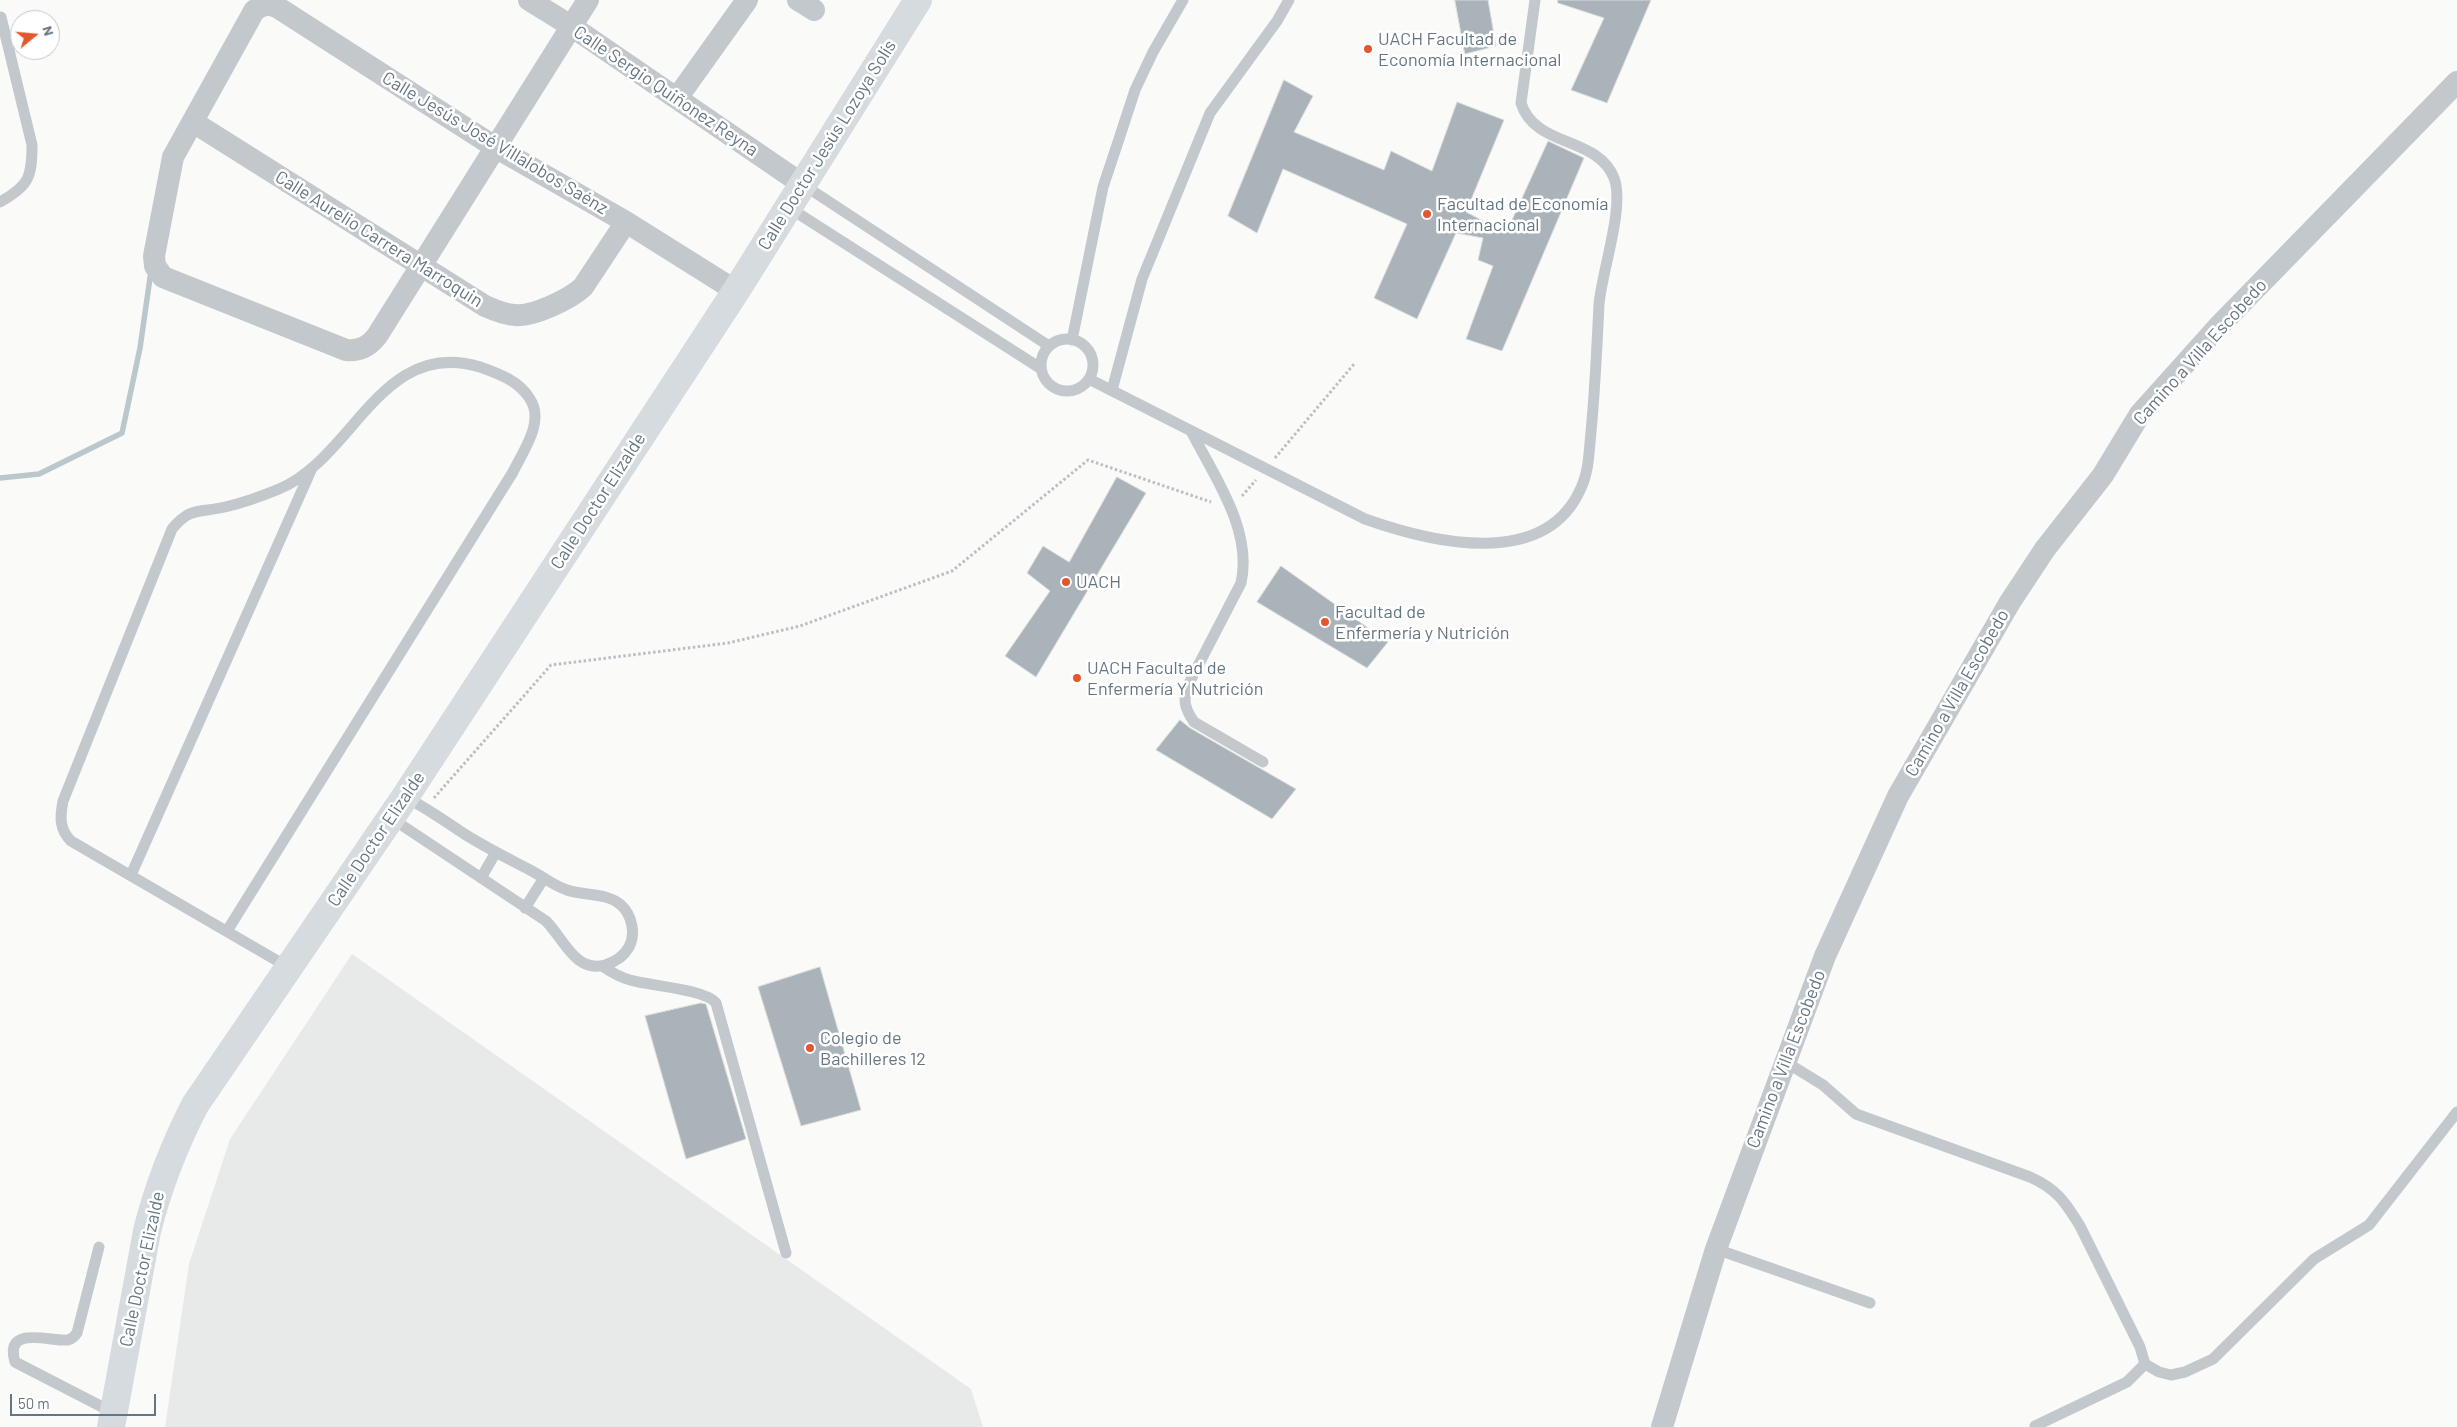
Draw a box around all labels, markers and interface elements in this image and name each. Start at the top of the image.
north arrow [10,10,60,60]
street label: Calle Sergio Quiñonez Reyna [570,21,762,161]
text: N [39,24,58,38]
place label: UACH Facultad de Economía Internacional [1378,28,1561,70]
street label: Calle Doctor Jesús Lozoya Solís [753,36,901,254]
marker: UACH Facultad de Economía Internacional [1362,43,1374,55]
street label: Calle Jesús José Villalobos Saénz [378,67,612,219]
street label: Calle Aurelio Carrera Marroquin [271,166,487,312]
place label: Facultad de Economía Internacional [1437,193,1608,235]
marker: Facultad de Economía Internacional [1421,208,1433,220]
street label: Camino a Villa Escobedo [2129,274,2271,430]
street label: Calle Doctor Elizalde [546,429,650,573]
place label: UACH [1076,571,1121,593]
marker: UACH [1060,576,1072,588]
place label: Facultad de Enfermería y Nutrición [1335,601,1510,644]
street label: Camino a Villa Escobedo [1900,606,2014,780]
marker: Facultad de Enfermería y Nutrición [1319,616,1331,628]
place label: UACH Facultad de Enfermería Y Nutrición [1087,657,1263,700]
marker: UACH Facultad de Enfermería Y Nutrición [1071,672,1083,684]
street label: Calle Doctor Elizalde [323,767,429,911]
street label: Camino a Villa Escobedo [1742,967,1830,1151]
place label: Colegio de Bachilleres 12 [820,1027,926,1070]
marker: Colegio de Bachilleres 12 [804,1042,816,1054]
street label: Calle Doctor Elizalde [115,1189,169,1349]
scale bar [12,1384,159,1416]
text: 50 m [18,1394,50,1412]

